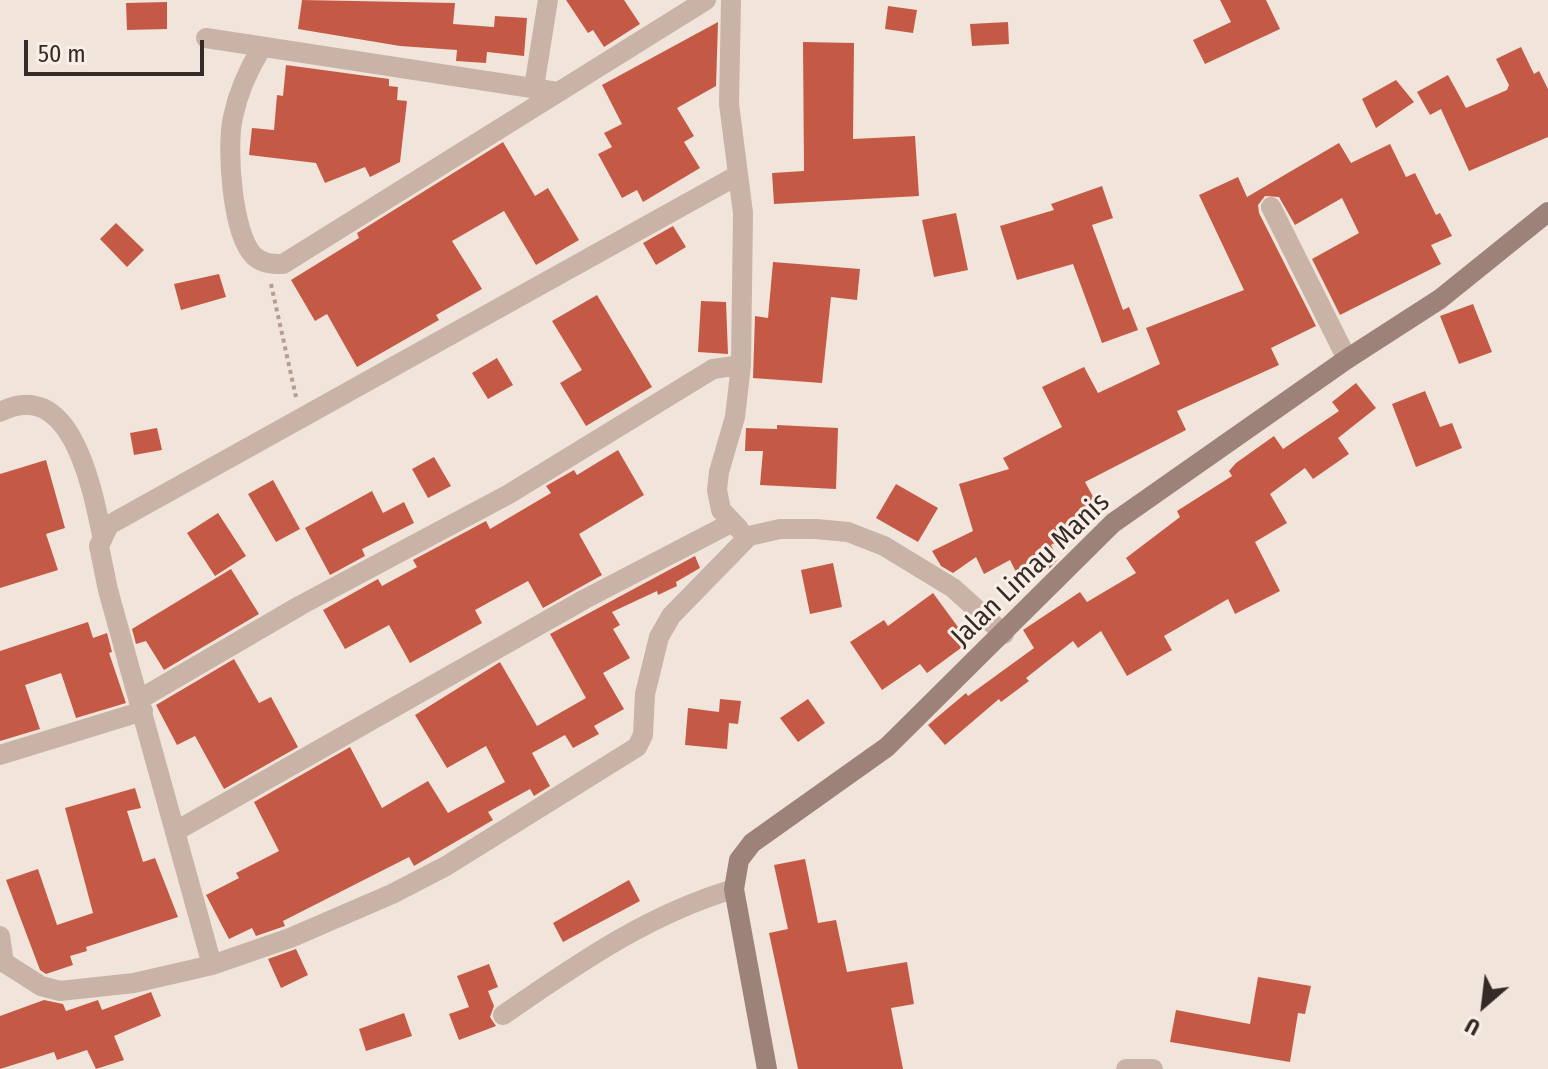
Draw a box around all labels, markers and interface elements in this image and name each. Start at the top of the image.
scale bar [28,24,208,74]
text: 50 m [38,40,86,68]
street label: Jalan Limau Manis [945,486,1117,654]
north arrow [1444,965,1524,1045]
text: U [1460,1012,1485,1042]

